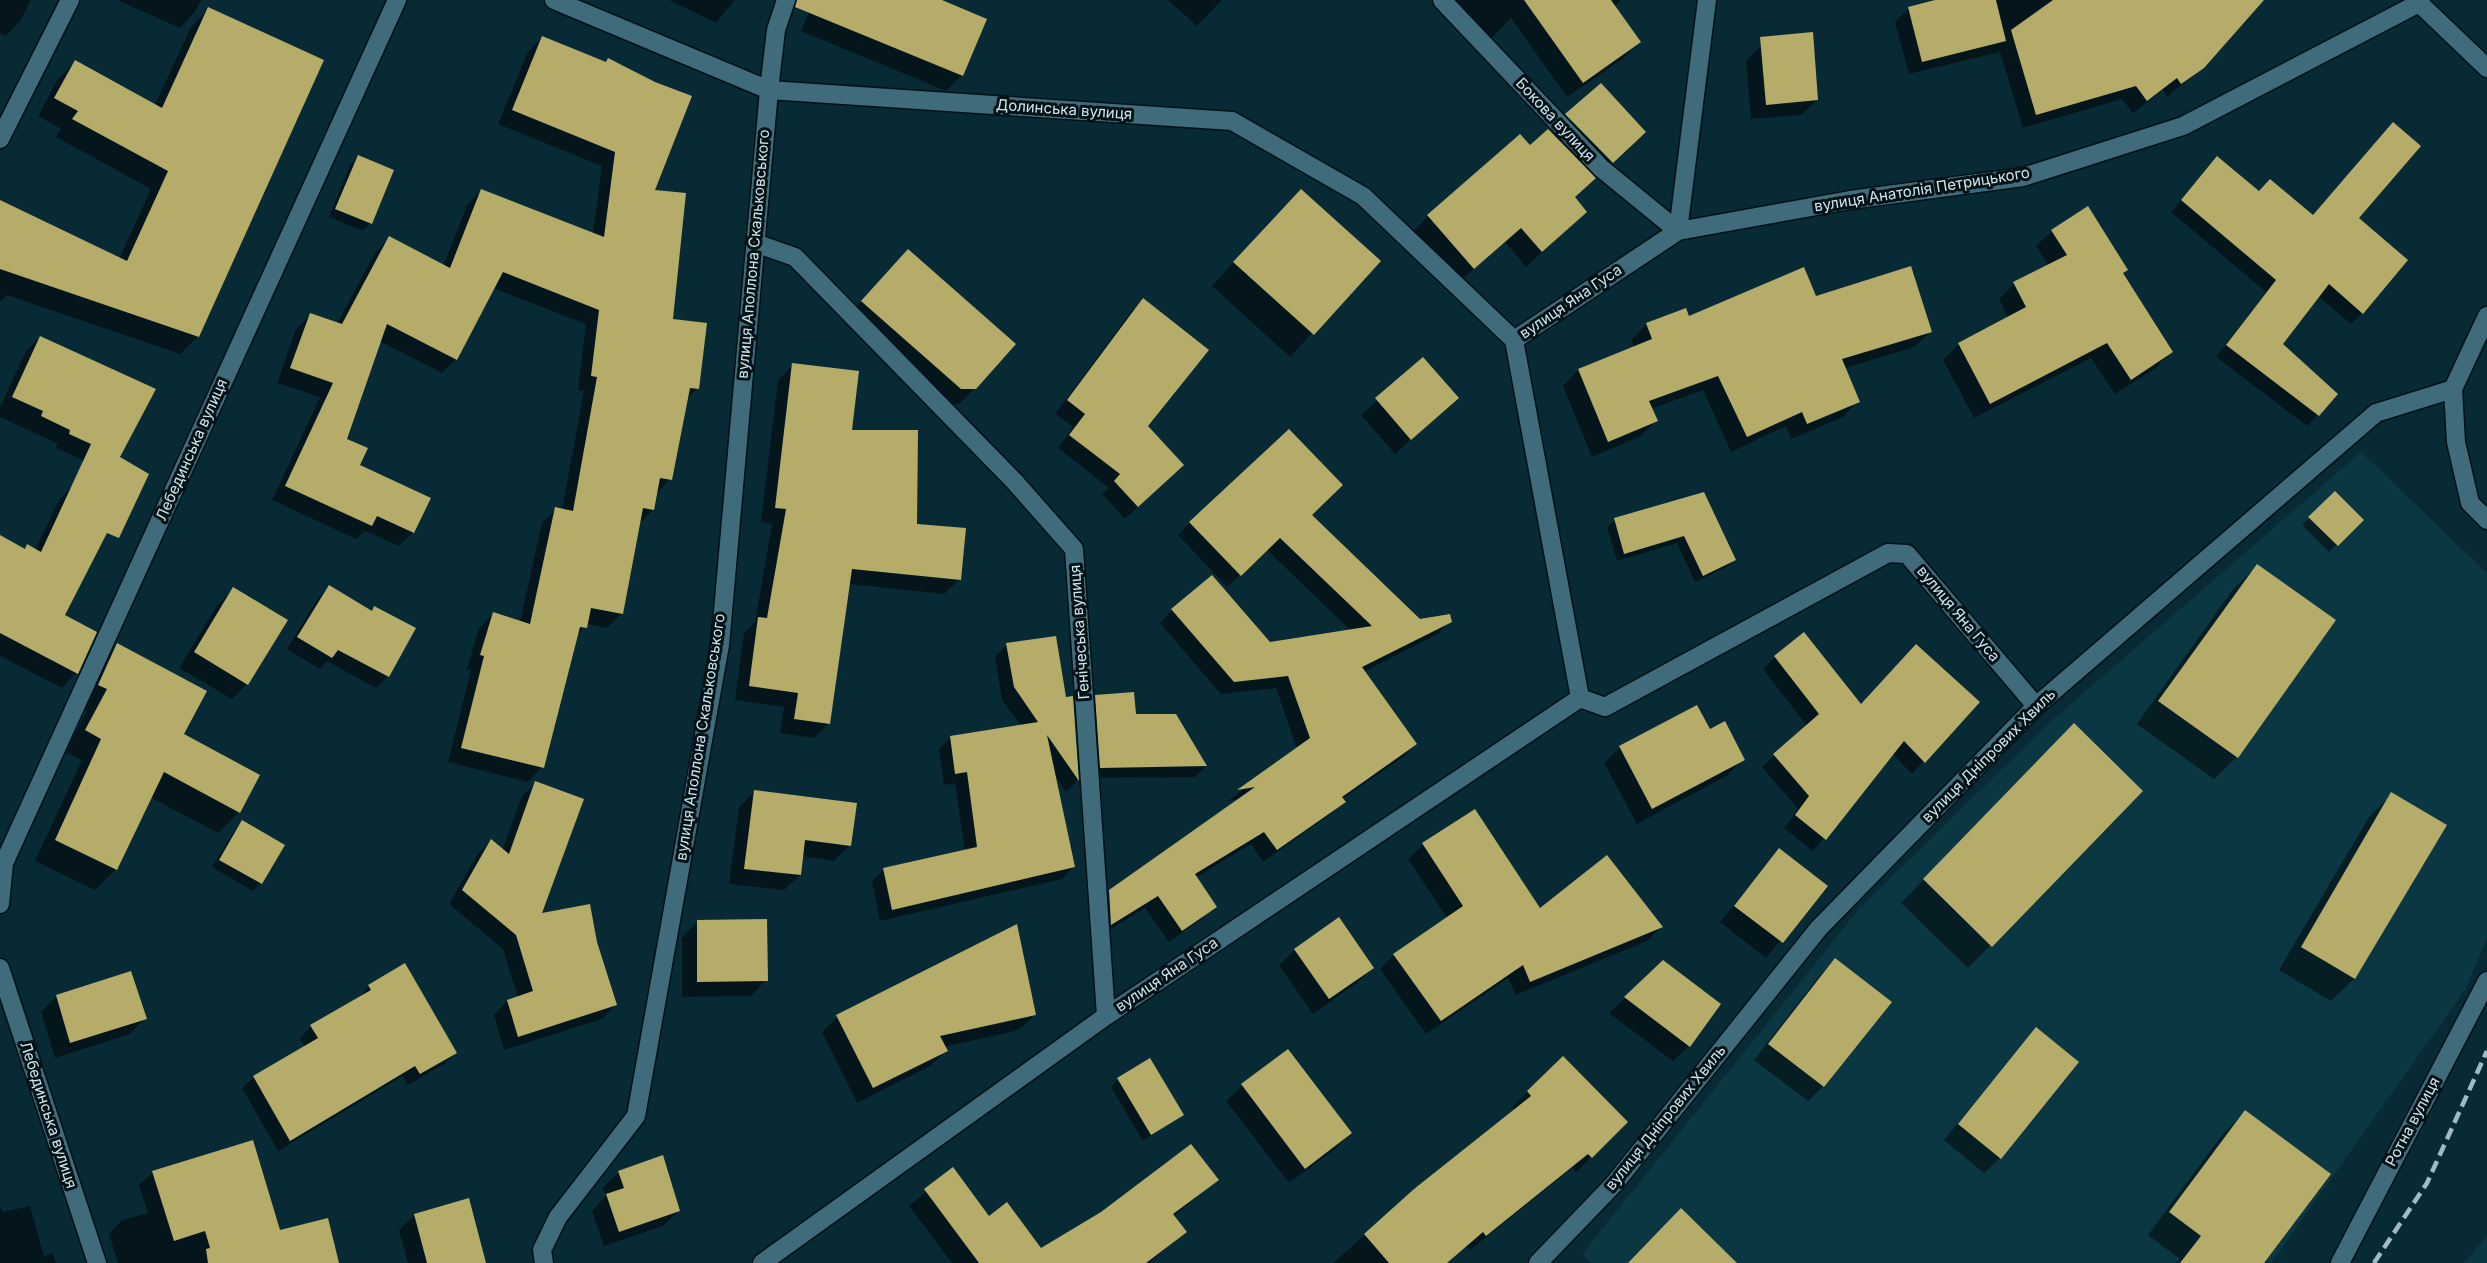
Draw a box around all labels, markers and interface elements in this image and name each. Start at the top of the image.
street label: Бокова вулиця [1512,75,1598,165]
street label: Долинська вулиця [995,96,1133,124]
street label: вулиця Аполлона Скальковського [734,129,774,379]
street label: вулиця Анатолія Петрицького [1813,164,2031,216]
street label: вулиця Яна Гуса [1516,261,1626,343]
street label: Лебединська вулиця [153,376,231,524]
street label: вулиця Яна Гуса [1913,562,2003,666]
street label: Генічеська вулиця [1066,564,1094,700]
street label: вулиця Аполлона Скальковського [673,612,729,862]
street label: вулиця Дніпрових Хвиль [1919,686,2059,826]
street label: вулиця Яна Гуса [1112,934,1222,1016]
street label: Лебединська вулиця [16,1039,80,1191]
street label: вулиця Дніпрових Хвиль [1602,1042,1730,1194]
street label: Ротна вулиця [2382,1074,2444,1170]

